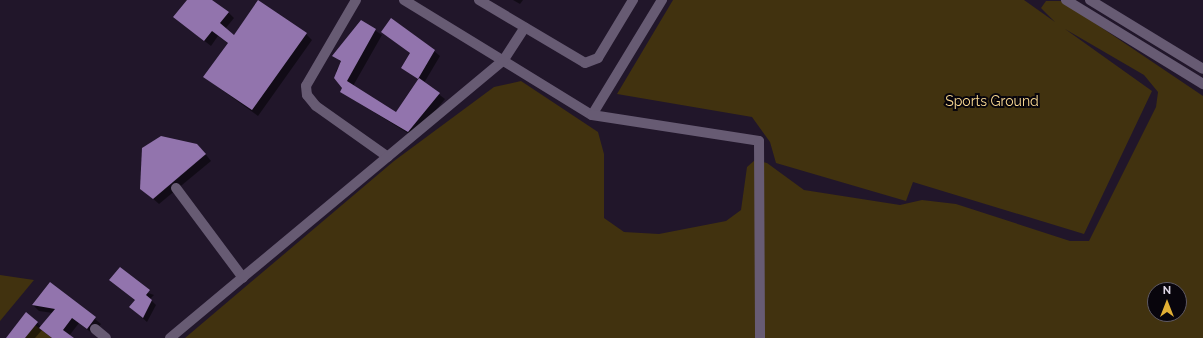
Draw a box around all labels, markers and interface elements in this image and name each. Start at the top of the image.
park label: Sports Ground [945,93,1039,109]
north arrow [1147,282,1187,322]
text: N [1163,284,1171,297]

